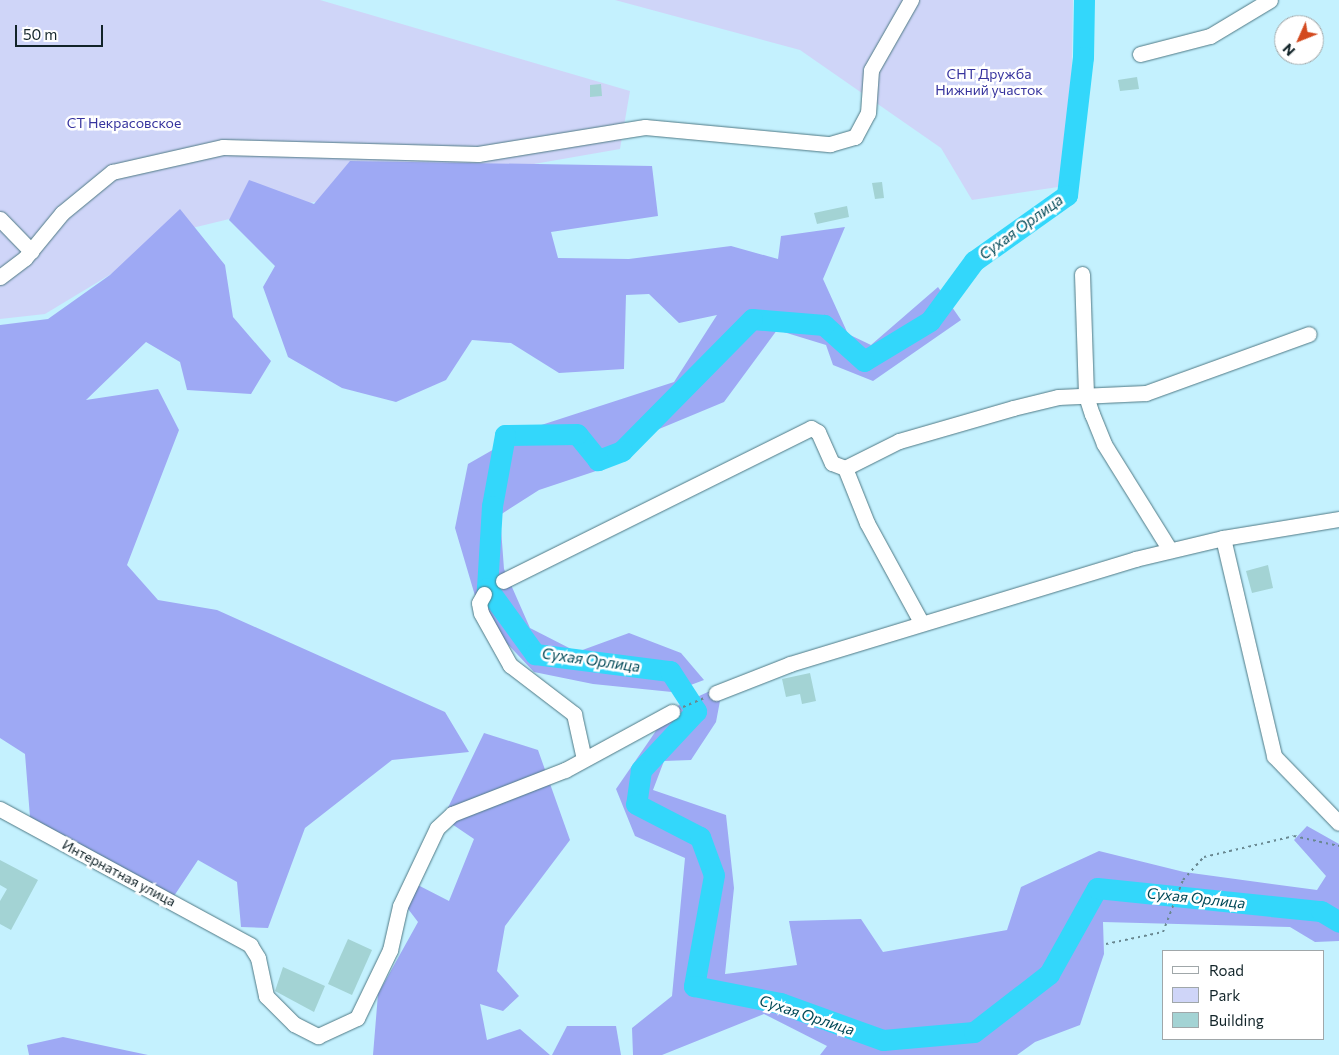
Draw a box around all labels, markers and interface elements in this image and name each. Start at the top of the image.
scale bar [18,15,105,47]
north arrow [1274,15,1324,65]
text: 50 m [23,25,57,43]
text: N [1279,40,1298,60]
park label: СНТ Дружба Нижний участок [935,66,1043,98]
park label: СТ Некрасовское [67,115,181,131]
water label: Сухая Орлица [976,191,1066,263]
water label: Сухая Орлица [541,644,641,676]
street label: Интернатная улица [59,836,179,910]
water label: Сухая Орлица [1146,884,1246,912]
legend [1162,950,1324,1040]
text: Road [1209,961,1244,979]
text: Park [1209,986,1240,1004]
water label: Сухая Орлица [757,991,857,1039]
text: Building [1209,1011,1264,1029]

